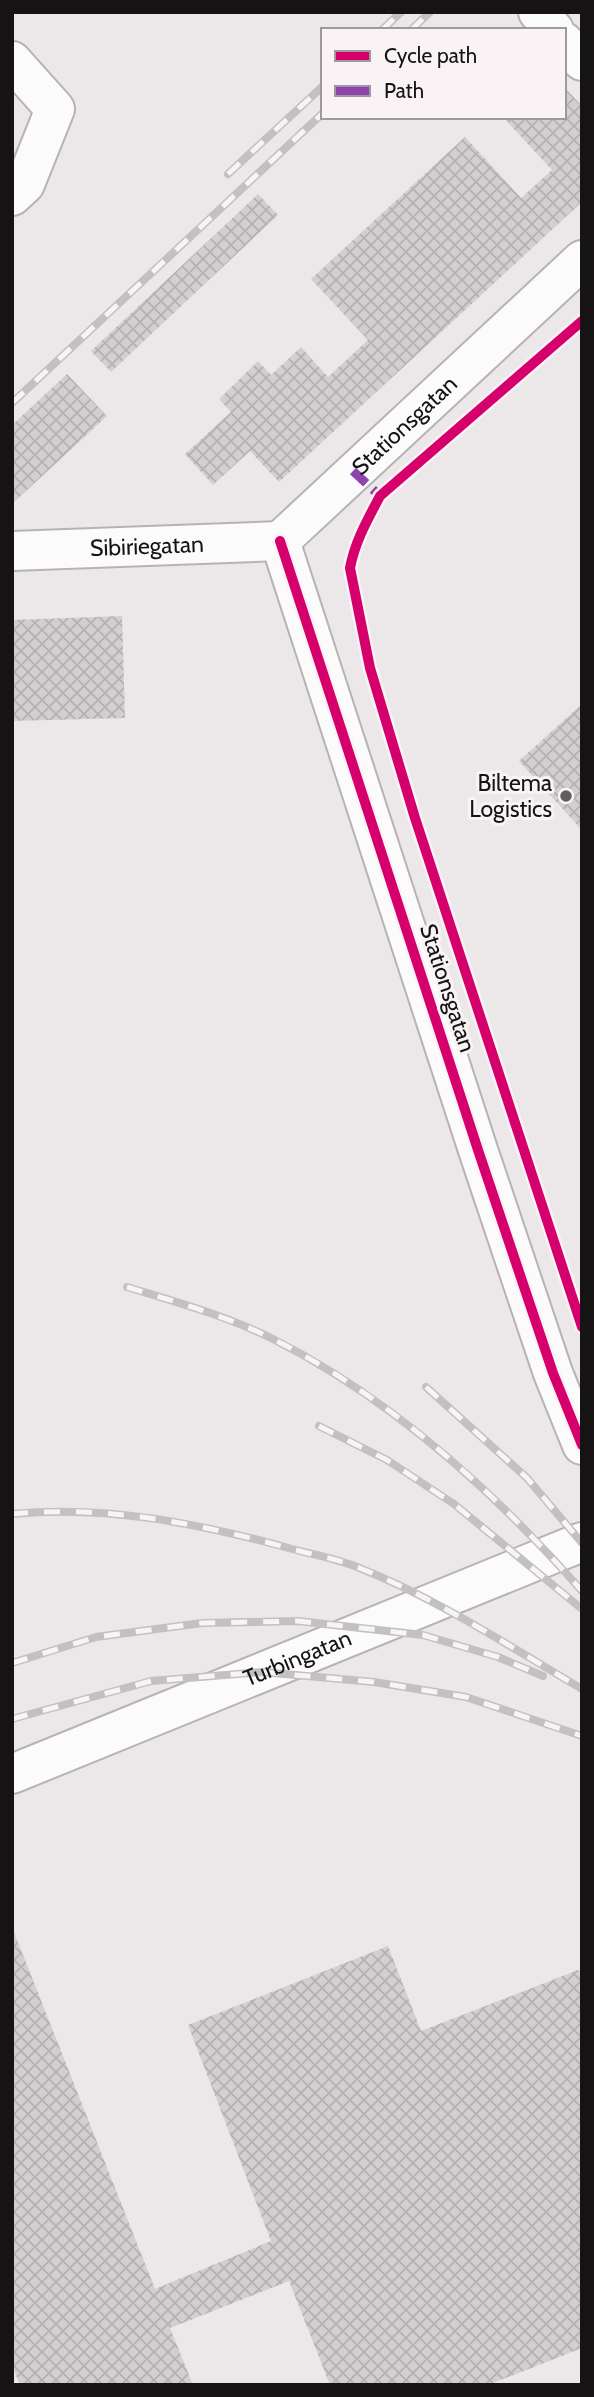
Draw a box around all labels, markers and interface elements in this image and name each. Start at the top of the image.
legend [321,28,566,119]
text: Cycle path [384,43,477,68]
text: Path [384,78,424,103]
street label: Stationsgatan [346,370,463,481]
street label: Sibiriegatan [90,530,204,562]
place label: Biltema Logistics [469,769,552,823]
marker: Biltema Logistics [558,788,574,804]
street label: Stationsgatan [414,920,482,1056]
street label: Turbingatan [239,1623,355,1692]

